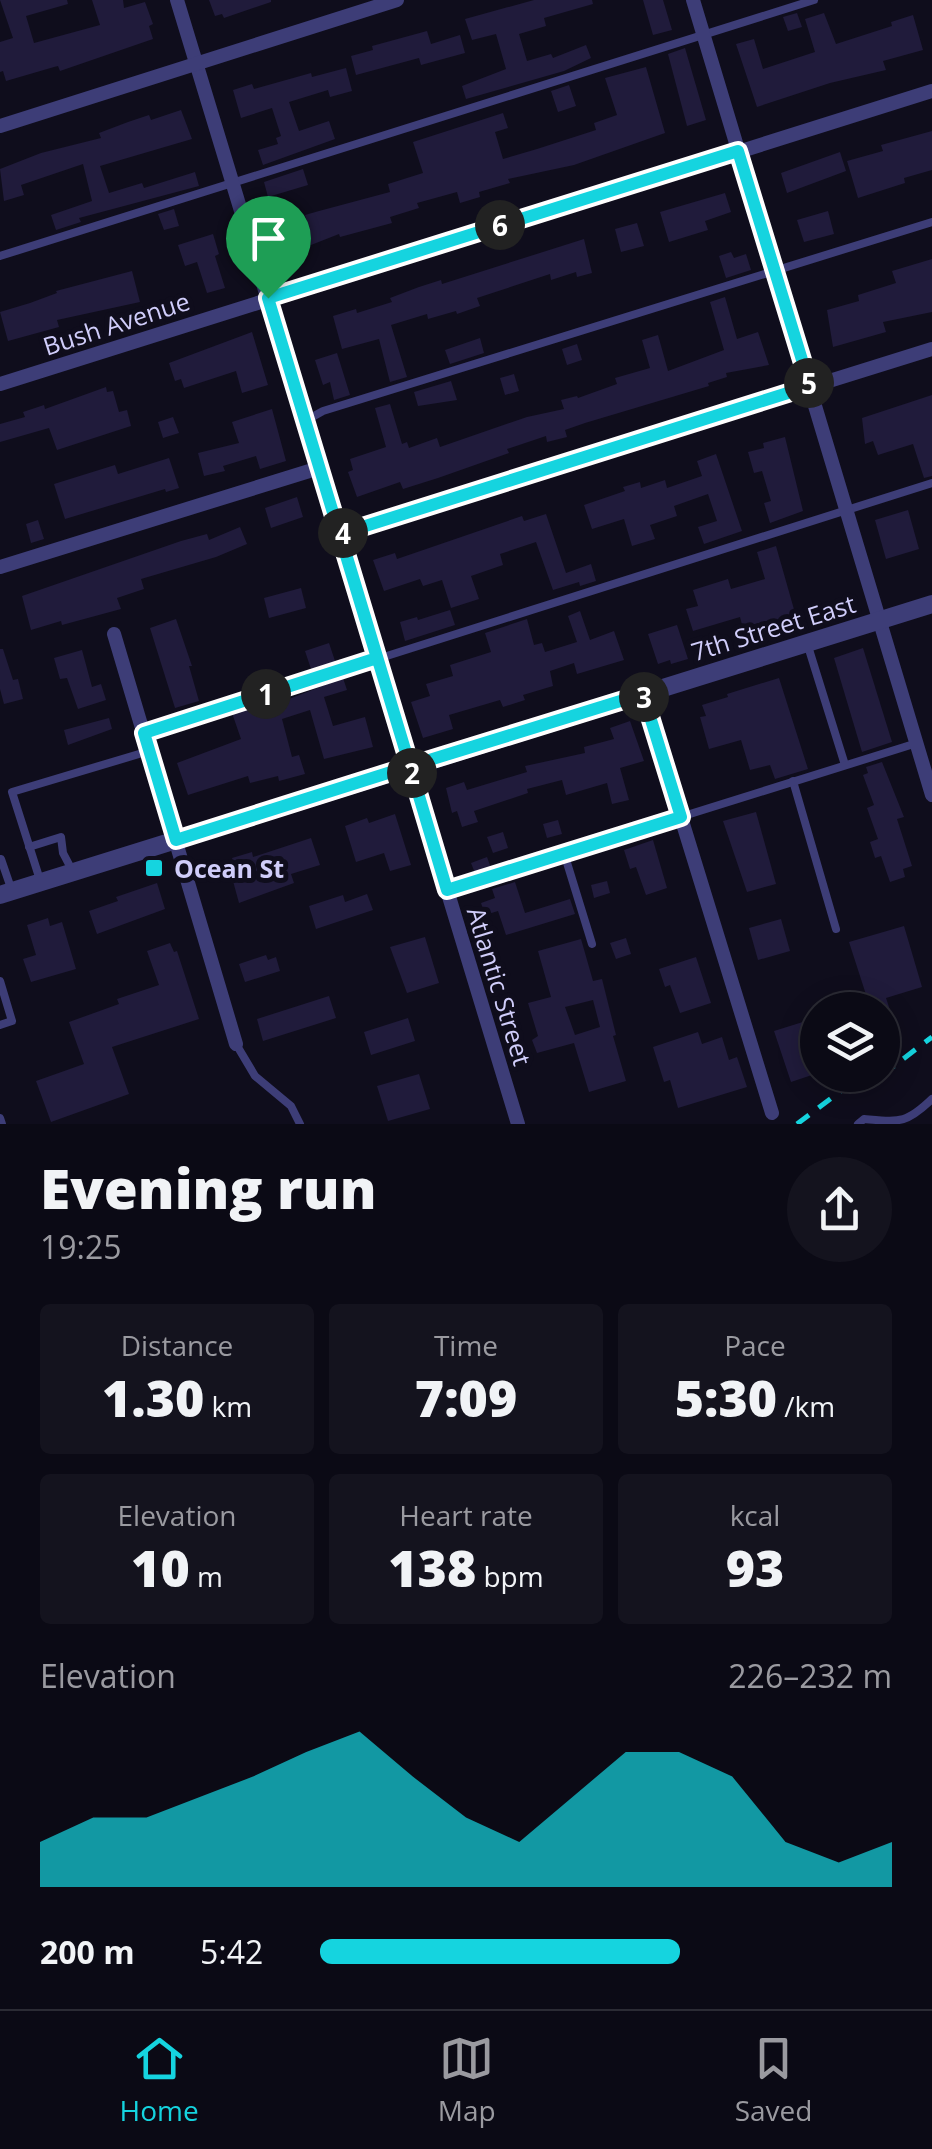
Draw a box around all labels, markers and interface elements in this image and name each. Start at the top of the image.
pin [226,196,311,299]
pin: 6 [475,200,525,250]
text: 6 [492,206,508,244]
icon: arrive [241,211,296,266]
street label: Bush Avenue [38,283,194,363]
pin: 5 [784,358,834,408]
text: 5 [801,364,817,402]
pin: 4 [318,508,368,558]
text: 4 [335,514,351,552]
street label: 7th Street East [687,586,859,668]
pin: 1 [241,669,291,719]
pin: 3 [619,672,669,722]
text: 1 [258,675,274,713]
text: 3 [636,678,652,716]
pin: 2 [387,748,437,798]
text: 2 [404,754,420,792]
place label: Ocean St [174,851,284,885]
marker: Ocean St [143,857,165,879]
street label: Atlantic Street [460,903,540,1069]
map controls [800,992,900,1092]
button: layers [800,992,900,1092]
text: Evening run [40,1150,376,1225]
button: share [787,1157,892,1262]
text: 19:25 [40,1225,122,1268]
text: Distance [121,1326,233,1364]
text: Time [434,1326,498,1364]
text: Pace [724,1326,786,1364]
text: 1.30 [102,1364,204,1432]
text: 7:09 [415,1364,517,1432]
text: 5:30 [675,1364,777,1432]
text: km [204,1387,252,1425]
text: /km [777,1387,835,1425]
text: Elevation [118,1496,236,1534]
text: Heart rate [399,1496,533,1534]
text: kcal [730,1496,780,1534]
text: 10 [131,1534,190,1602]
text: 138 [388,1534,476,1602]
text: 93 [726,1534,784,1602]
text: m [190,1557,223,1595]
text: bpm [476,1557,544,1595]
text: Elevation [40,1654,176,1697]
text: 226–232 m [728,1654,892,1697]
text: 200 m [40,1930,135,1973]
text: 5:42 [200,1930,263,1973]
tab: Home [120,2031,199,2129]
tab: Map [438,2031,496,2129]
tab: Saved [735,2031,812,2129]

